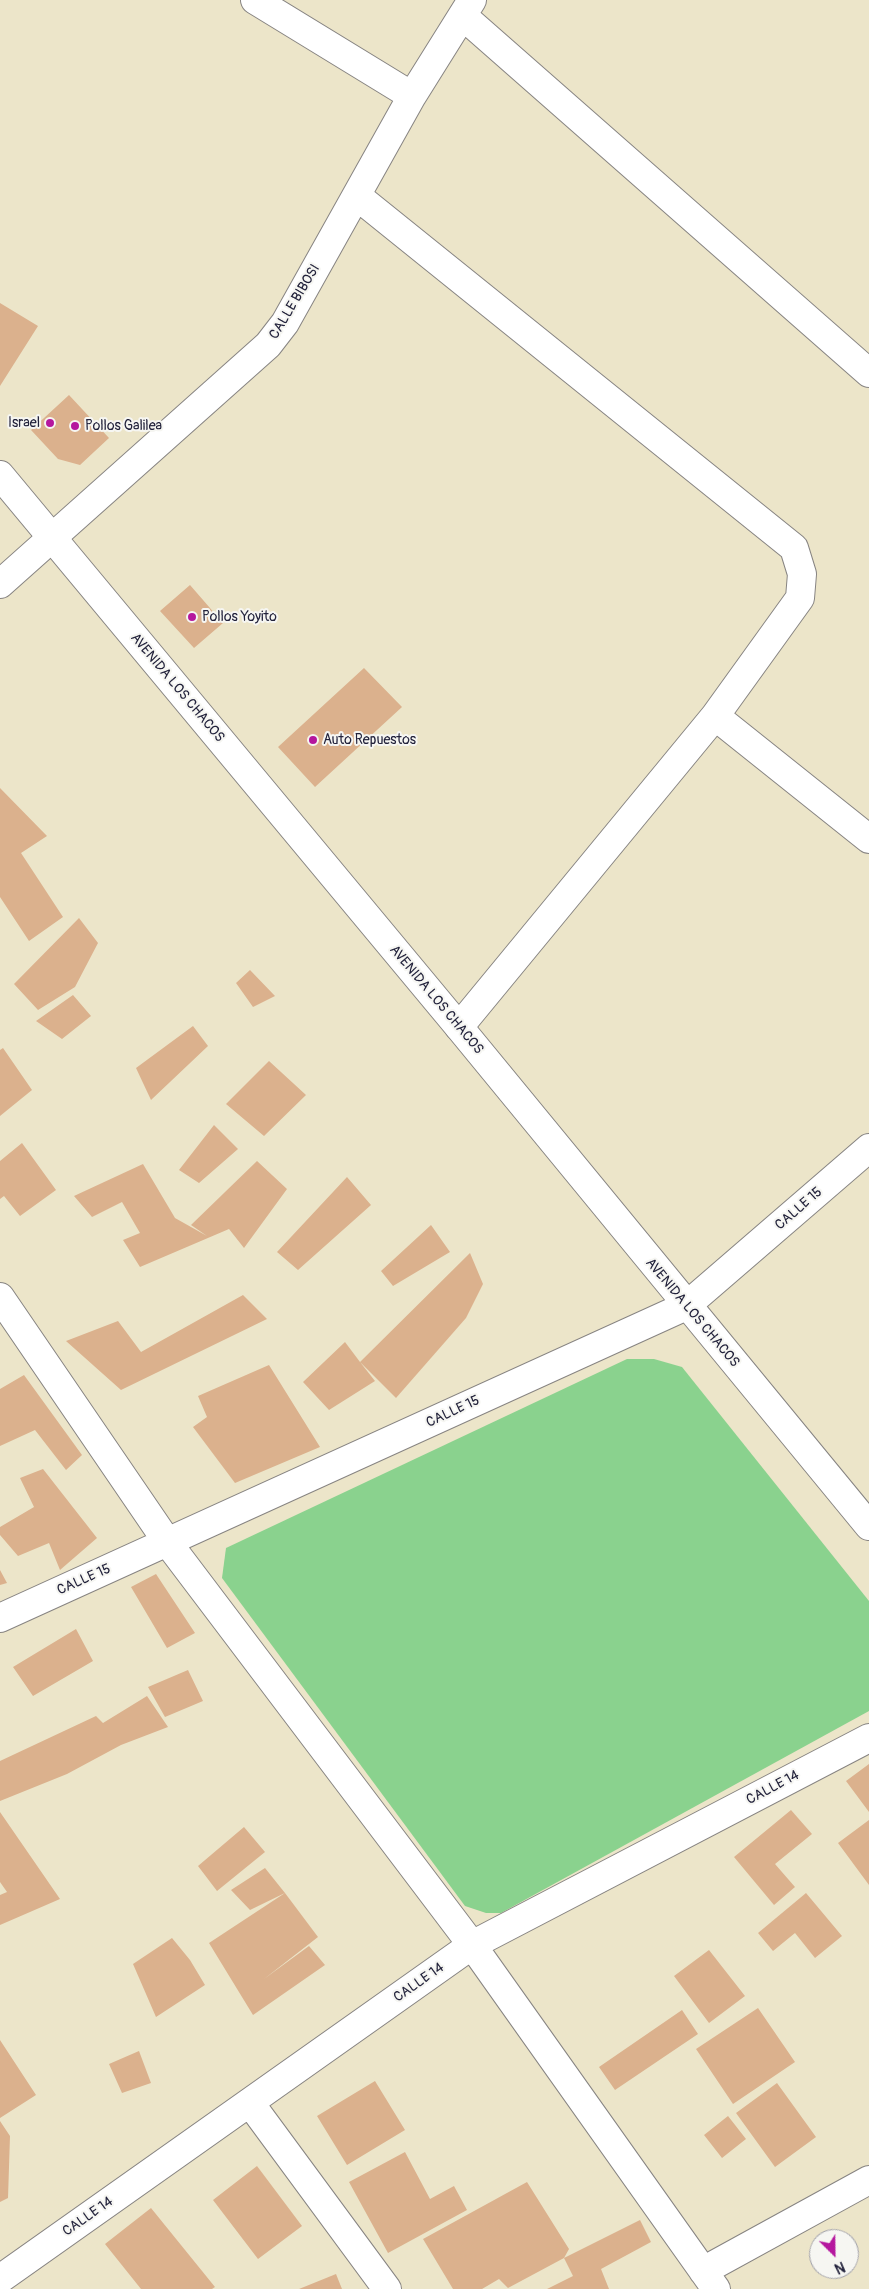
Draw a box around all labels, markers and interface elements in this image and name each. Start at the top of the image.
street label: CALLE BIBOSI [266,261,324,343]
place label: Israel [8,415,40,431]
marker: Israel [44,417,56,429]
place label: Pollos Galilea [85,418,162,434]
marker: Pollos Galilea [69,420,81,432]
place label: Pollos Yoyito [202,609,277,625]
marker: Pollos Yoyito [186,611,198,623]
street label: AVENIDA LOS CHACOS [126,630,228,746]
place label: Auto Repuestos [323,732,416,748]
marker: Auto Repuestos [307,734,319,746]
street label: AVENIDA LOS CHACOS [385,942,487,1058]
street label: CALLE 15 [772,1184,826,1234]
street label: AVENIDA LOS CHACOS [641,1255,743,1371]
street label: CALLE 15 [424,1392,482,1432]
street label: CALLE 15 [55,1561,113,1599]
street label: CALLE 14 [744,1767,802,1809]
street label: CALLE 14 [391,1960,447,2006]
street label: CALLE 14 [60,2194,116,2240]
north arrow [809,2229,859,2279]
text: N [832,2258,847,2277]

